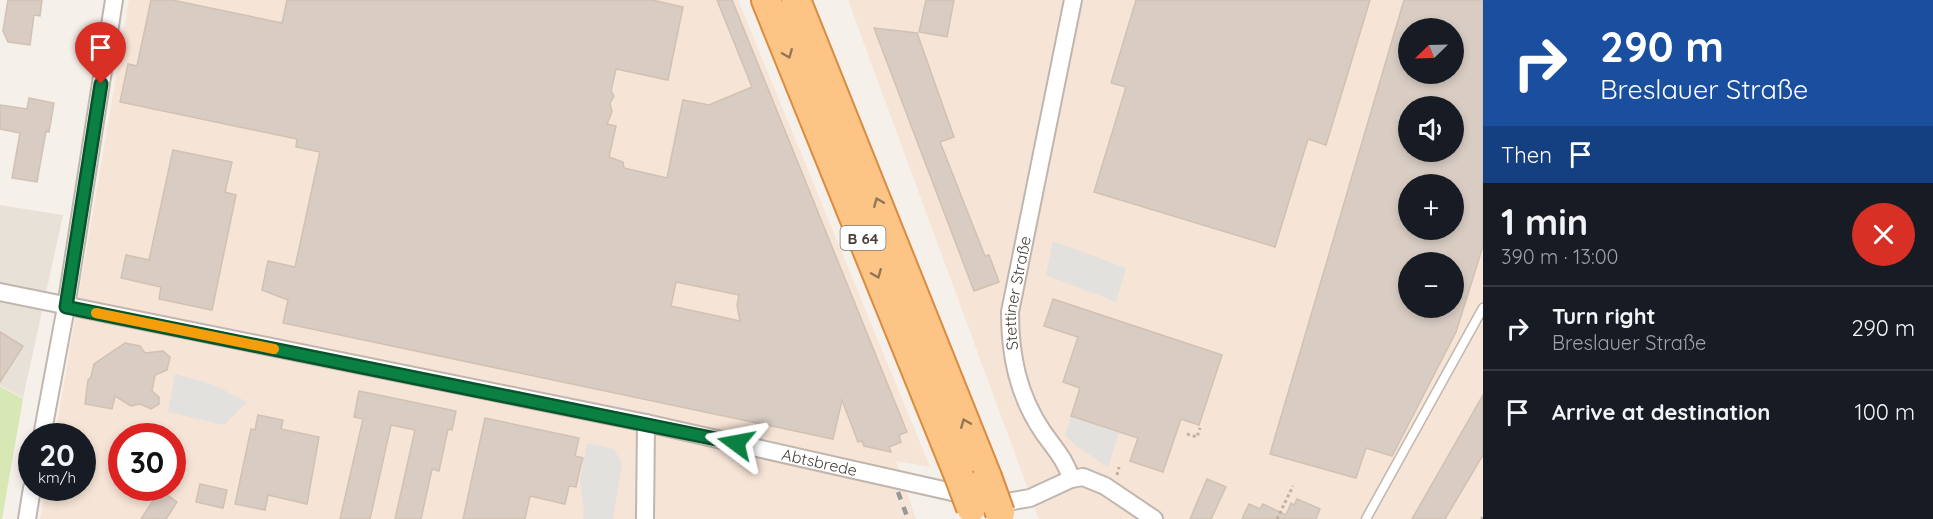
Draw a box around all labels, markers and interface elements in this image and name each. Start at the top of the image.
north arrow [1398,18,1464,84]
map controls [1398,18,1464,318]
text: 290 m [1600,20,1724,73]
pin [75,22,126,84]
icon: right [1501,24,1579,102]
icon: arrive [84,31,117,64]
one-way arrow [781,48,793,59]
text: Breslauer Straße [1600,72,1808,106]
button: sound [1398,96,1464,162]
icon: arrive [1564,138,1597,171]
text: Then [1501,141,1552,169]
button: + [1398,174,1464,240]
one-way arrow [873,198,885,209]
text: 1 min [1501,199,1588,244]
button: close [1852,203,1915,266]
road number: B 64 [840,226,886,250]
street label: Stettiner Straße [1000,234,1035,351]
text: 390 m · 13:00 [1501,244,1618,269]
button: − [1398,252,1464,318]
one-way arrow [870,268,882,279]
text: Turn right [1552,302,1656,330]
icon: right [1501,312,1534,345]
text: 290 m [1851,314,1915,342]
text: Breslauer Straße [1552,330,1706,355]
icon: arrive [1501,396,1534,429]
text: Arrive at destination [1552,398,1770,426]
text: 100 m [1855,398,1915,426]
position arrow [704,411,768,475]
one-way arrow [960,418,972,429]
speed limit sign: 30 [108,423,186,501]
text: 20 [39,436,75,474]
street label: Abtsbrede [780,444,859,480]
text: km/h [38,468,76,487]

